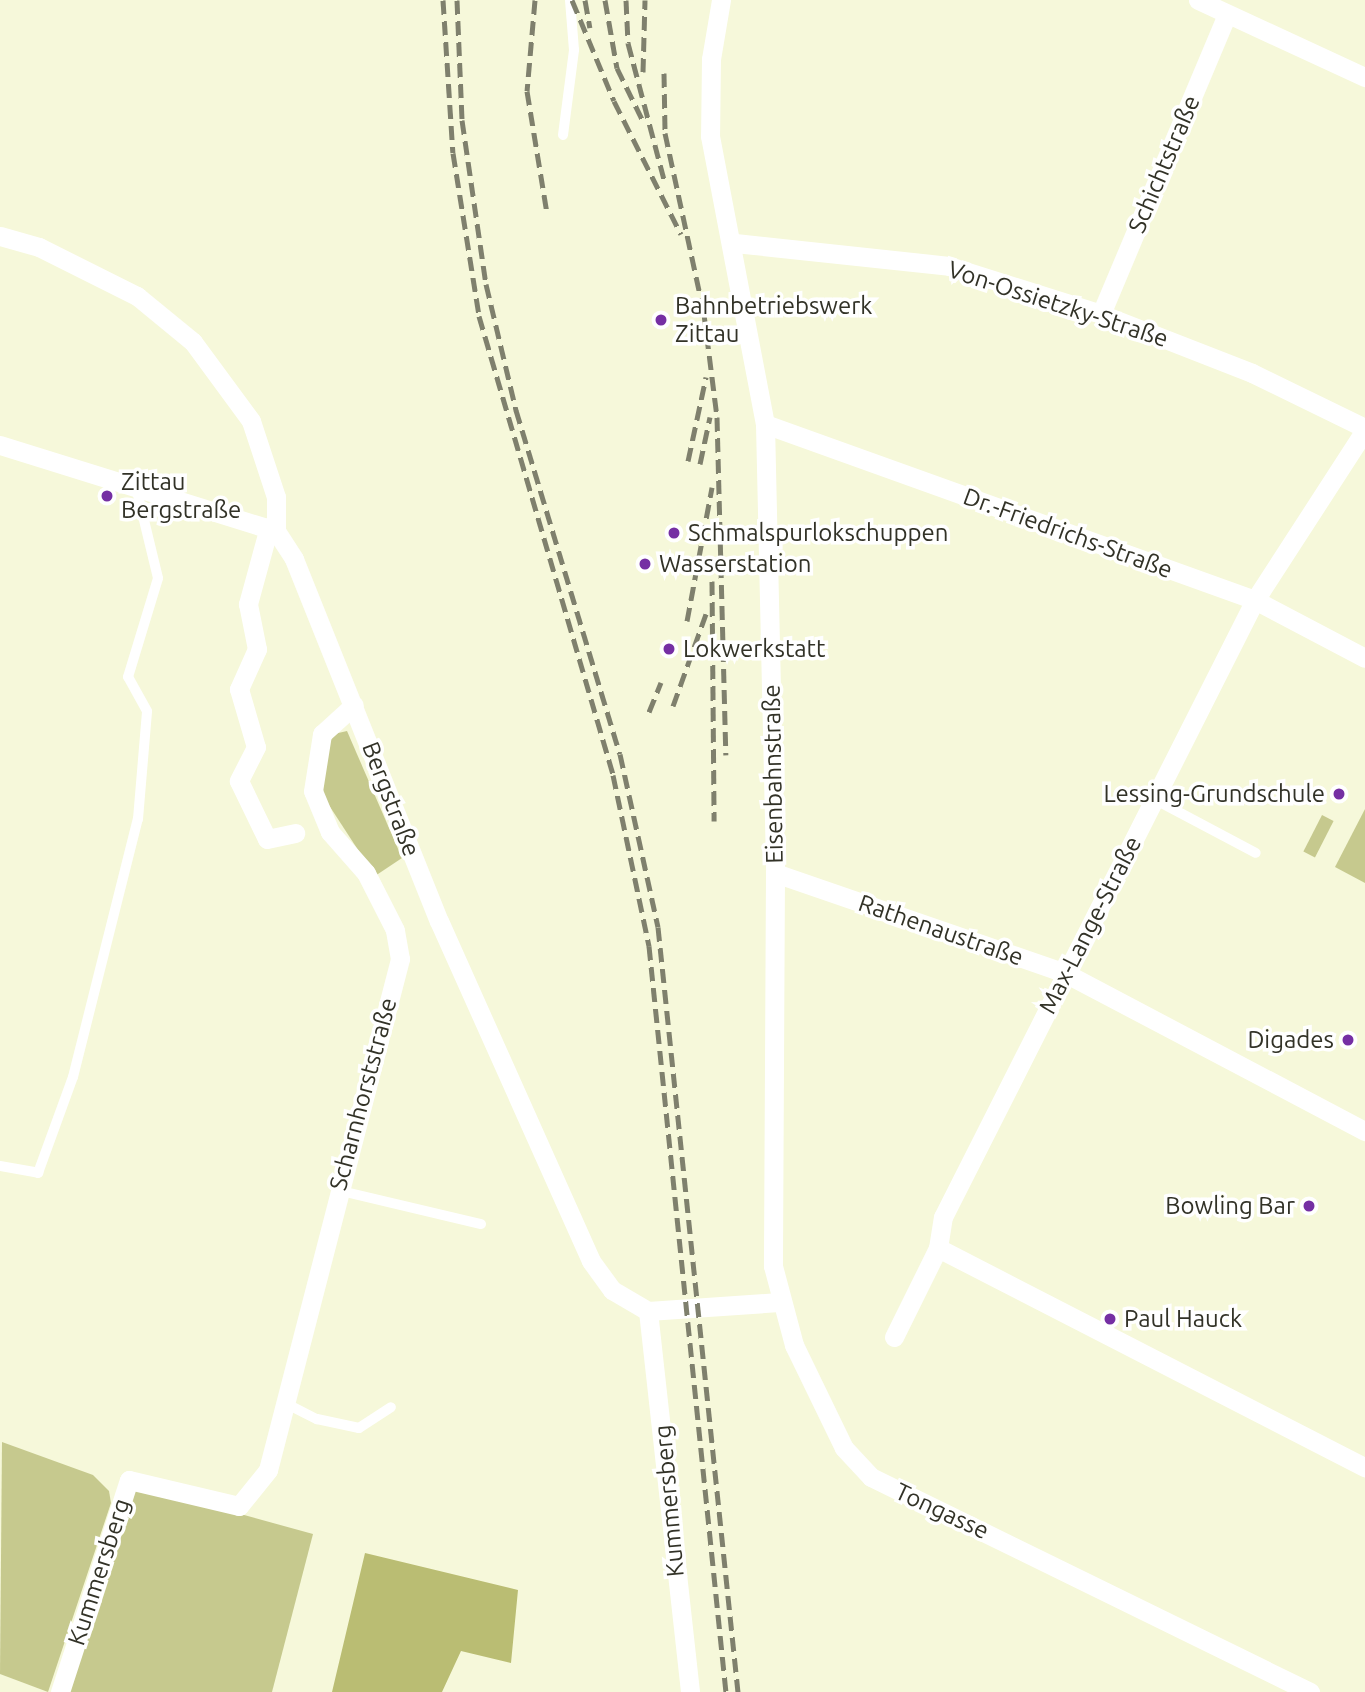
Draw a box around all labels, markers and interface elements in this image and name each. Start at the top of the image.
street label: Schichtstraße [1122,91,1206,237]
street label: Von-Ossietzky-Straße [944,255,1172,353]
place label: Bahnbetriebswerk Zittau [675,292,872,348]
marker: Bahnbetriebswerk Zittau [653,312,669,328]
place label: Zittau Bergstraße [121,468,241,524]
street label: Dr.-Friedrichs-Straße [959,482,1177,584]
marker: Zittau Bergstraße [99,488,115,504]
place label: Schmalspurlokschuppen [688,519,948,547]
marker: Schmalspurlokschuppen [666,525,682,541]
place label: Wasserstation [659,550,811,578]
marker: Wasserstation [637,556,653,572]
place label: Lokwerkstatt [683,635,825,663]
marker: Lokwerkstatt [661,641,677,657]
street label: Eisenbahnstraße [757,684,789,864]
street label: Bergstraße [356,738,426,860]
place label: Lessing-Grundschule [1103,780,1325,808]
marker: Lessing-Grundschule [1331,786,1347,802]
street label: Max-Lange-Straße [1033,831,1147,1019]
street label: Rathenaustraße [855,888,1027,972]
street label: Scharnhorststraße [323,995,403,1193]
place label: Digades [1247,1026,1334,1054]
marker: Digades [1340,1032,1356,1048]
place label: Bowling Bar [1165,1192,1295,1220]
marker: Bowling Bar [1301,1198,1317,1214]
place label: Paul Hauck [1124,1305,1242,1333]
marker: Paul Hauck [1102,1311,1118,1327]
street label: Kummersberg [648,1424,690,1578]
street label: Tongasse [891,1477,993,1545]
street label: Kummersberg [62,1495,136,1649]

